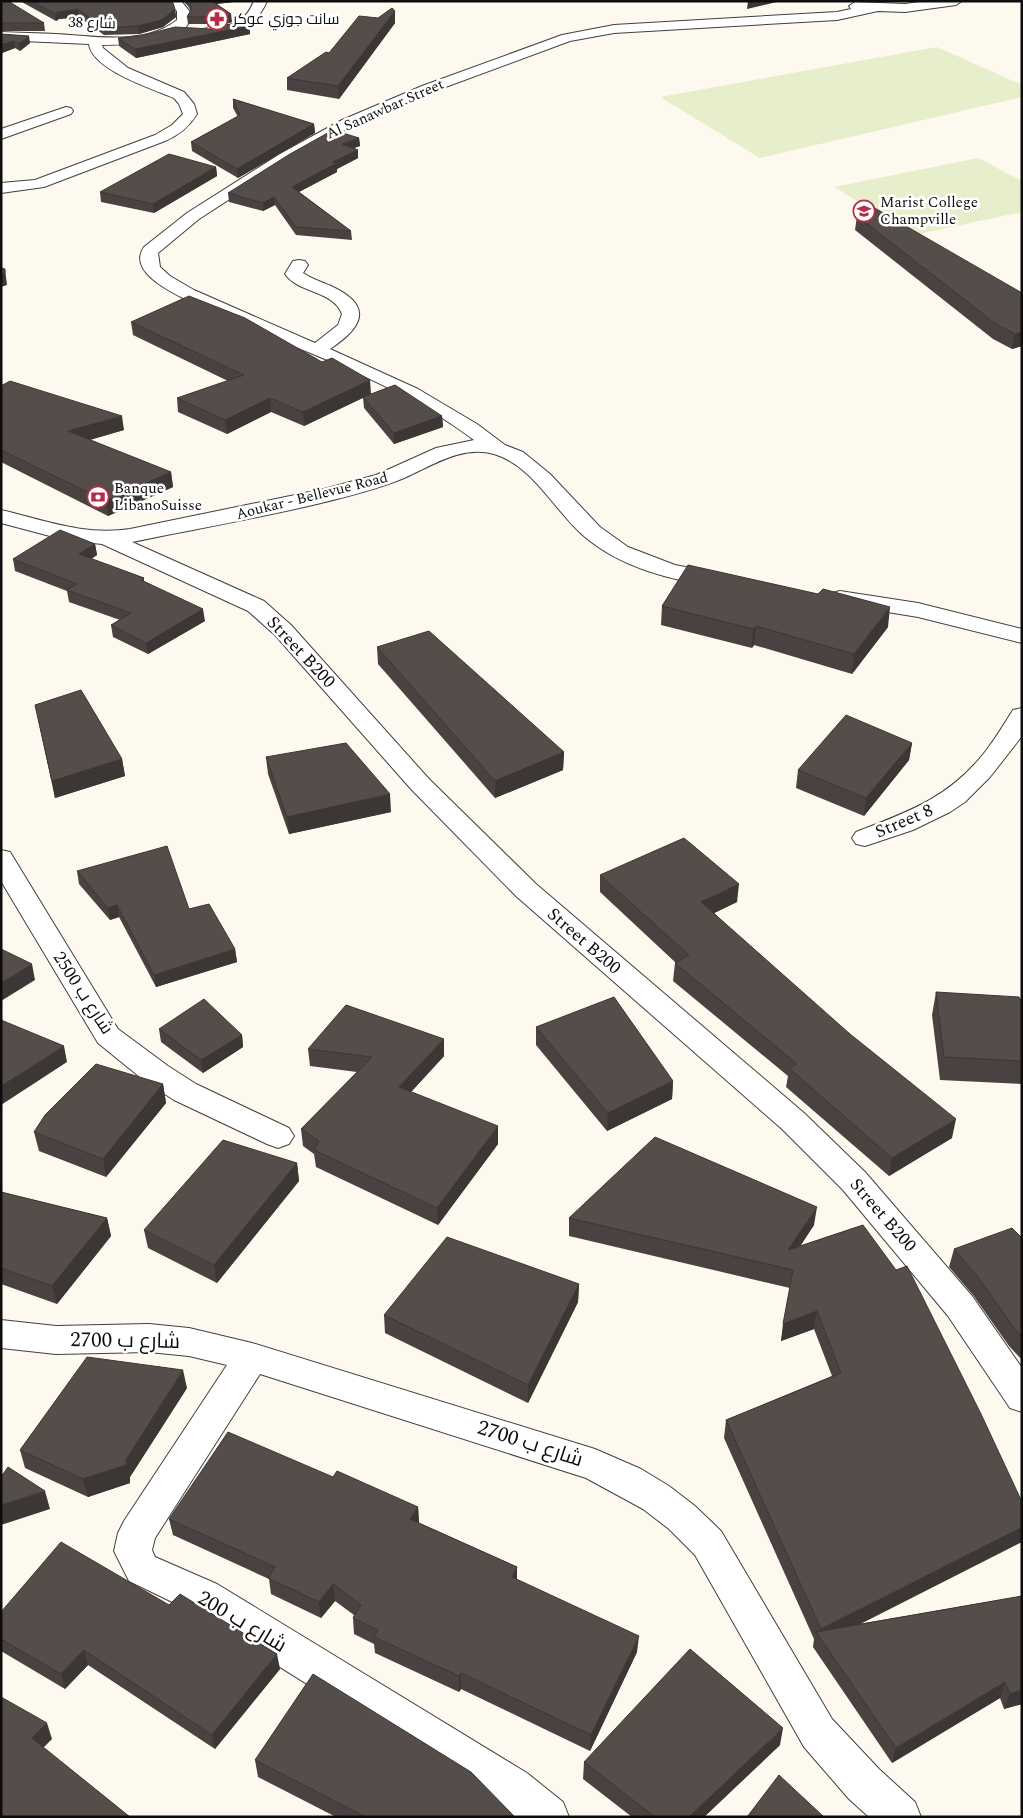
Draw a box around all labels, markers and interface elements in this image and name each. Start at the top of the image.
pharmacy icon: سانت جوزي عوكر [205,7,229,31]
place label: سانت جوزي عوكر [232,8,339,31]
street label: شارع 38 [68,11,116,35]
street label: Al Sanawbar Street [322,73,448,145]
place label: Marist College Champville [880,191,978,231]
school or university icon: Marist College Champville [852,199,876,223]
street label: Aoukar - Bellevue Road [234,466,390,526]
place label: Banque LibanoSuisse [114,477,202,517]
bank icon: Banque LibanoSuisse [86,485,110,509]
street label: Street B200 [260,610,342,694]
street label: Street 8 [871,797,937,845]
street label: Street B200 [541,901,627,981]
street label: شارع ب 2500 [46,946,120,1040]
street label: Street B200 [843,1172,923,1258]
street label: شارع ب 2700 [70,1324,180,1358]
street label: شارع ب 2700 [473,1412,587,1476]
street label: شارع ب 200 [191,1583,293,1661]

